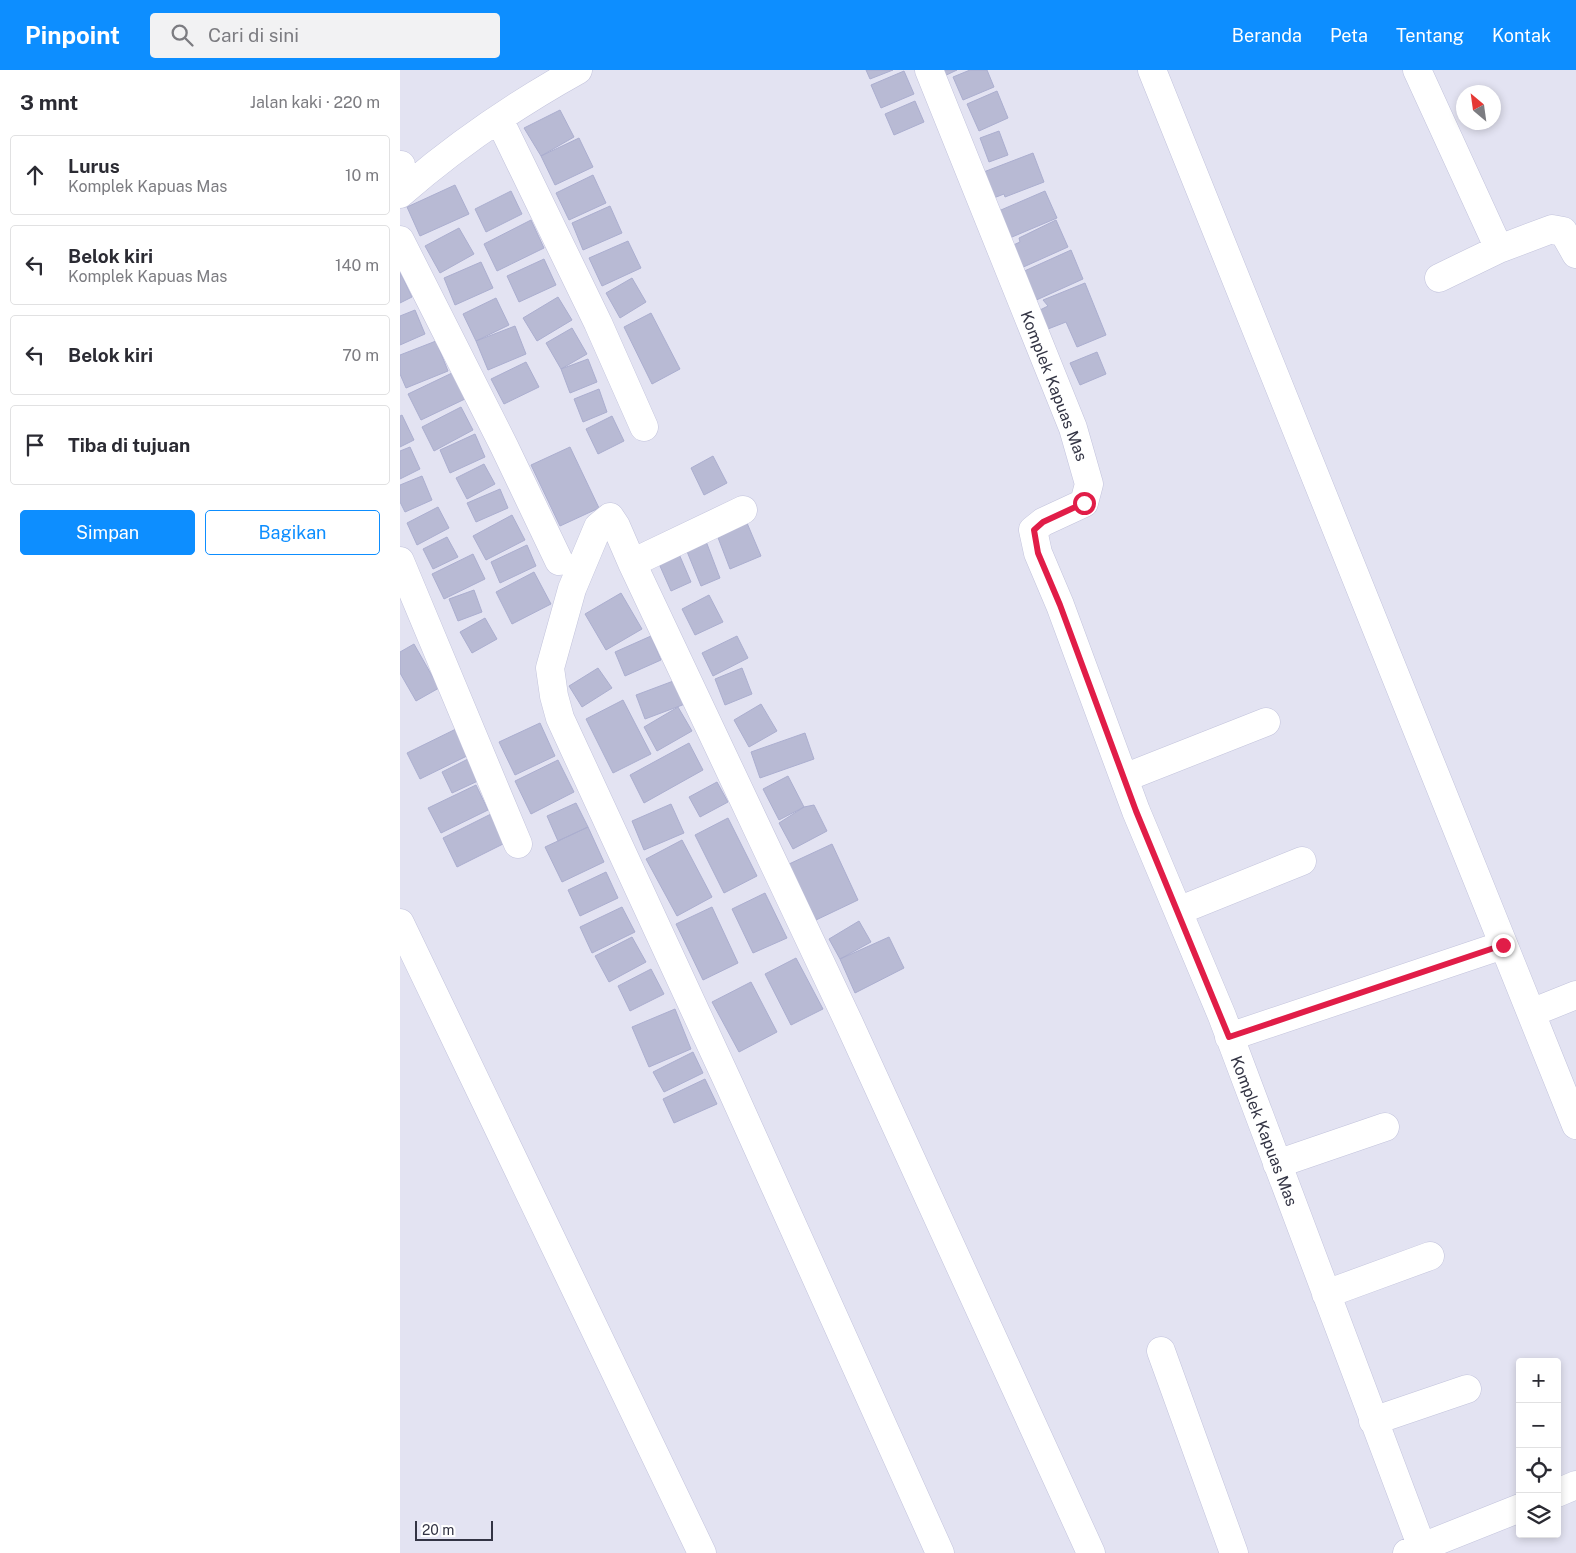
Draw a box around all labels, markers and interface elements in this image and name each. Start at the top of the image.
search box [150,13,500,58]
text: Pinpoint [25,21,120,49]
icon: search [168,21,196,49]
text: Cari di sini [208,24,299,46]
text: Beranda [1232,25,1302,46]
text: Peta [1330,25,1368,46]
text: Tentang [1396,25,1464,46]
text: Kontak [1492,25,1551,46]
north arrow [1456,85,1501,130]
text: 3 mnt [20,90,78,115]
text: Jalan kaki · 220 m [250,93,380,112]
text: Lurus [68,155,120,177]
icon: ahead [21,161,49,189]
text: 10 m [345,166,379,185]
text: Komplek Kapuas Mas [68,177,227,196]
text: Belok kiri [68,245,153,267]
icon: left [21,251,49,279]
text: 140 m [335,256,379,275]
text: Komplek Kapuas Mas [68,267,227,286]
street label: Komplek Kapuas Mas [1017,308,1091,464]
icon: left [21,341,49,369]
text: Belok kiri [68,344,153,366]
text: 70 m [342,346,379,365]
icon: arrive [21,431,49,459]
text: Tiba di tujuan [68,434,190,456]
route start [1073,492,1096,515]
button: Simpan [20,510,195,555]
button: Bagikan [205,510,380,555]
route end [1492,934,1515,957]
street label: Komplek Kapuas Mas [1227,1053,1301,1209]
map controls [1516,1358,1561,1538]
button: + [1516,1358,1561,1403]
button: − [1516,1403,1561,1448]
button: locate [1516,1448,1561,1493]
button: layers [1516,1493,1561,1538]
scale bar [415,1518,492,1541]
text: 20 m [422,1522,454,1538]

